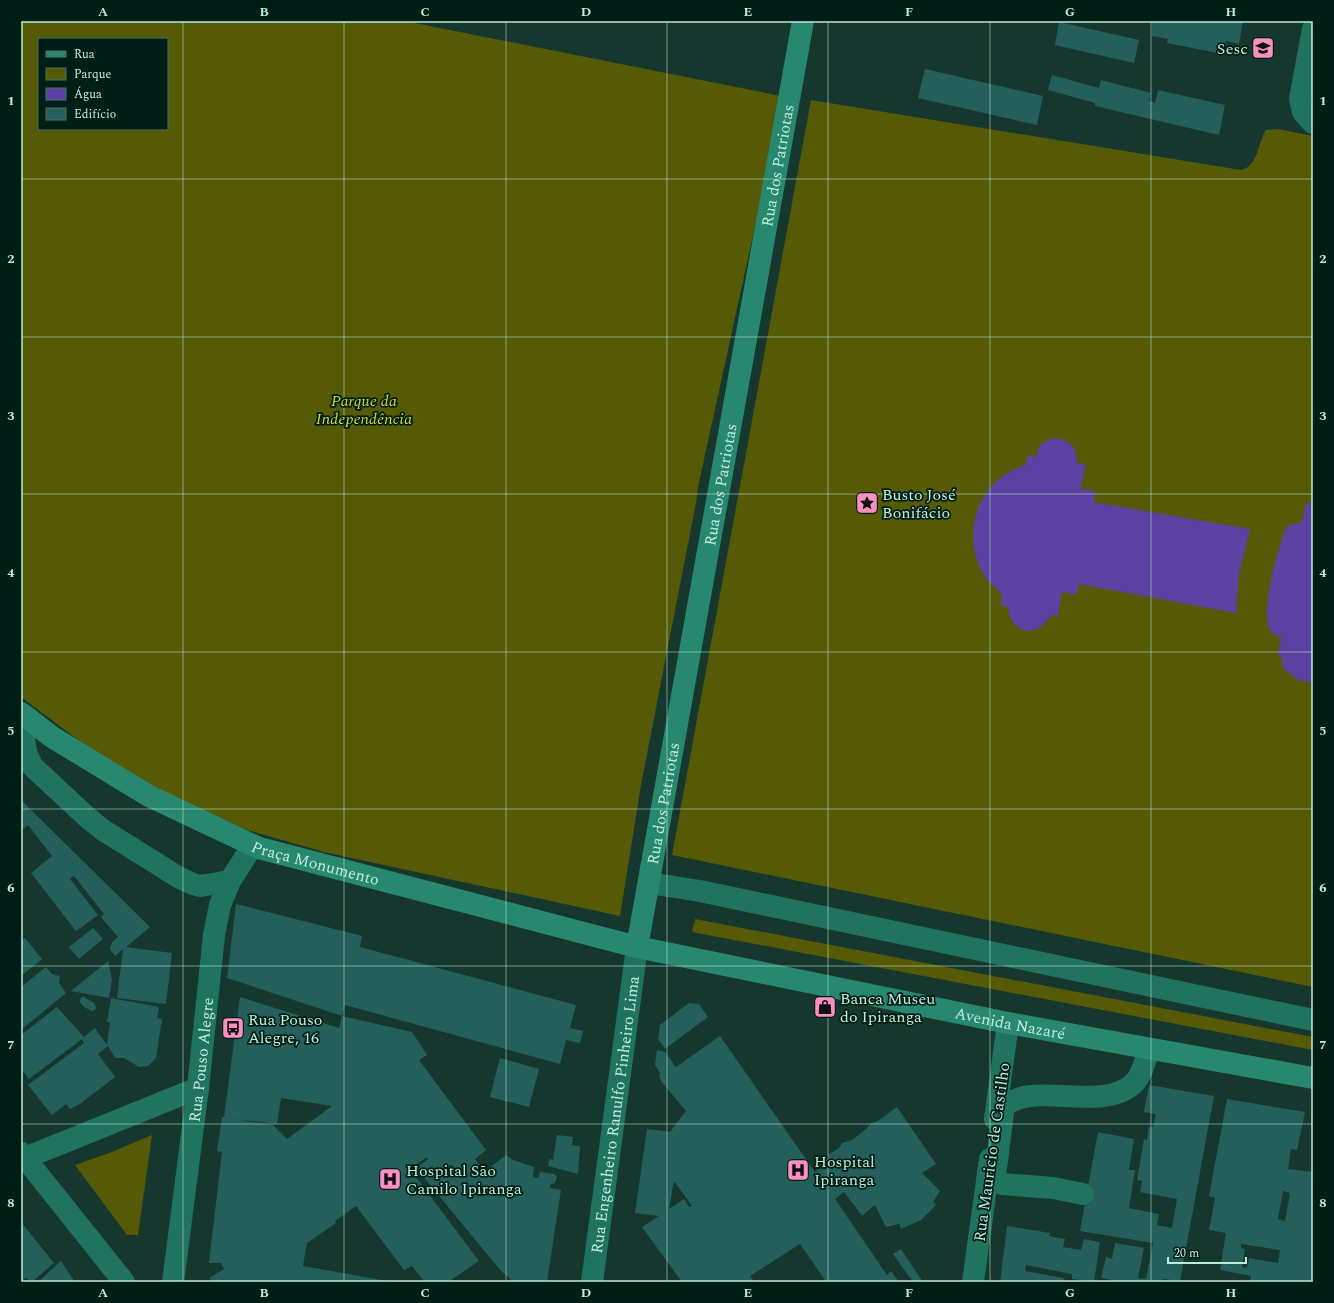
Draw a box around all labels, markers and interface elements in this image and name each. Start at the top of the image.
text: A [98,2,108,22]
text: B [259,2,269,22]
text: C [420,2,430,22]
text: D [581,2,591,22]
text: E [744,2,753,22]
text: F [905,2,913,22]
text: G [1065,2,1075,22]
text: H [1226,2,1237,22]
school or university icon: Sesc [1250,35,1276,61]
place label: Sesc [1217,37,1248,61]
legend [38,38,168,130]
text: Rua [74,45,95,64]
text: Parque [74,65,111,84]
text: Água [74,85,102,104]
text: 1 [7,91,15,111]
text: 1 [1319,91,1327,111]
street label: Rua dos Patriotas [755,103,801,229]
text: Edifício [74,105,116,124]
text: 2 [7,249,15,269]
text: 2 [1319,249,1327,269]
park label: Parque da Independência [316,389,412,431]
text: 3 [7,406,15,426]
text: 3 [1319,406,1327,426]
street label: Rua dos Patriotas [698,421,744,548]
place label: Busto José Bonifácio [882,483,956,525]
place icon: Busto José Bonifácio [854,490,880,516]
text: 4 [7,563,15,583]
text: 4 [1319,563,1327,583]
text: 5 [7,721,15,741]
text: 5 [1319,721,1327,741]
street label: Rua dos Patriotas [641,740,686,867]
street label: Praça Monumento [247,835,382,892]
text: 6 [7,878,15,898]
text: 6 [1319,878,1327,898]
street label: Rua Engenheiro Ranulfo Pinheiro Lima [585,974,646,1255]
place label: Banca Museu do Ipiranga [840,987,935,1029]
shop icon: Banca Museu do Ipiranga [812,994,838,1020]
street label: Rua Pouso Alegre [183,996,220,1124]
street label: Avenida Nazaré [953,1001,1067,1046]
place label: Rua Pouso Alegre, 16 [248,1008,322,1050]
bus stop icon: Rua Pouso Alegre, 16 [220,1015,246,1041]
text: 7 [7,1035,15,1055]
text: 7 [1319,1035,1327,1055]
street label: Rua Mauricio de Castilho [968,1061,1016,1243]
place label: Hospital Ipiranga [814,1150,875,1192]
hospital icon: Hospital Ipiranga [785,1157,811,1183]
place label: Hospital São Camilo Ipiranga [406,1159,522,1201]
hospital icon: Hospital São Camilo Ipiranga [377,1166,403,1192]
text: 8 [7,1193,15,1213]
text: 8 [1319,1193,1327,1213]
scale bar [1168,1239,1246,1265]
text: 20 m [1174,1244,1199,1263]
text: A [98,1283,108,1303]
text: B [259,1283,269,1303]
text: C [420,1283,430,1303]
text: D [581,1283,591,1303]
text: E [744,1283,753,1303]
text: F [905,1283,913,1303]
text: G [1065,1283,1075,1303]
text: H [1226,1283,1237,1303]

